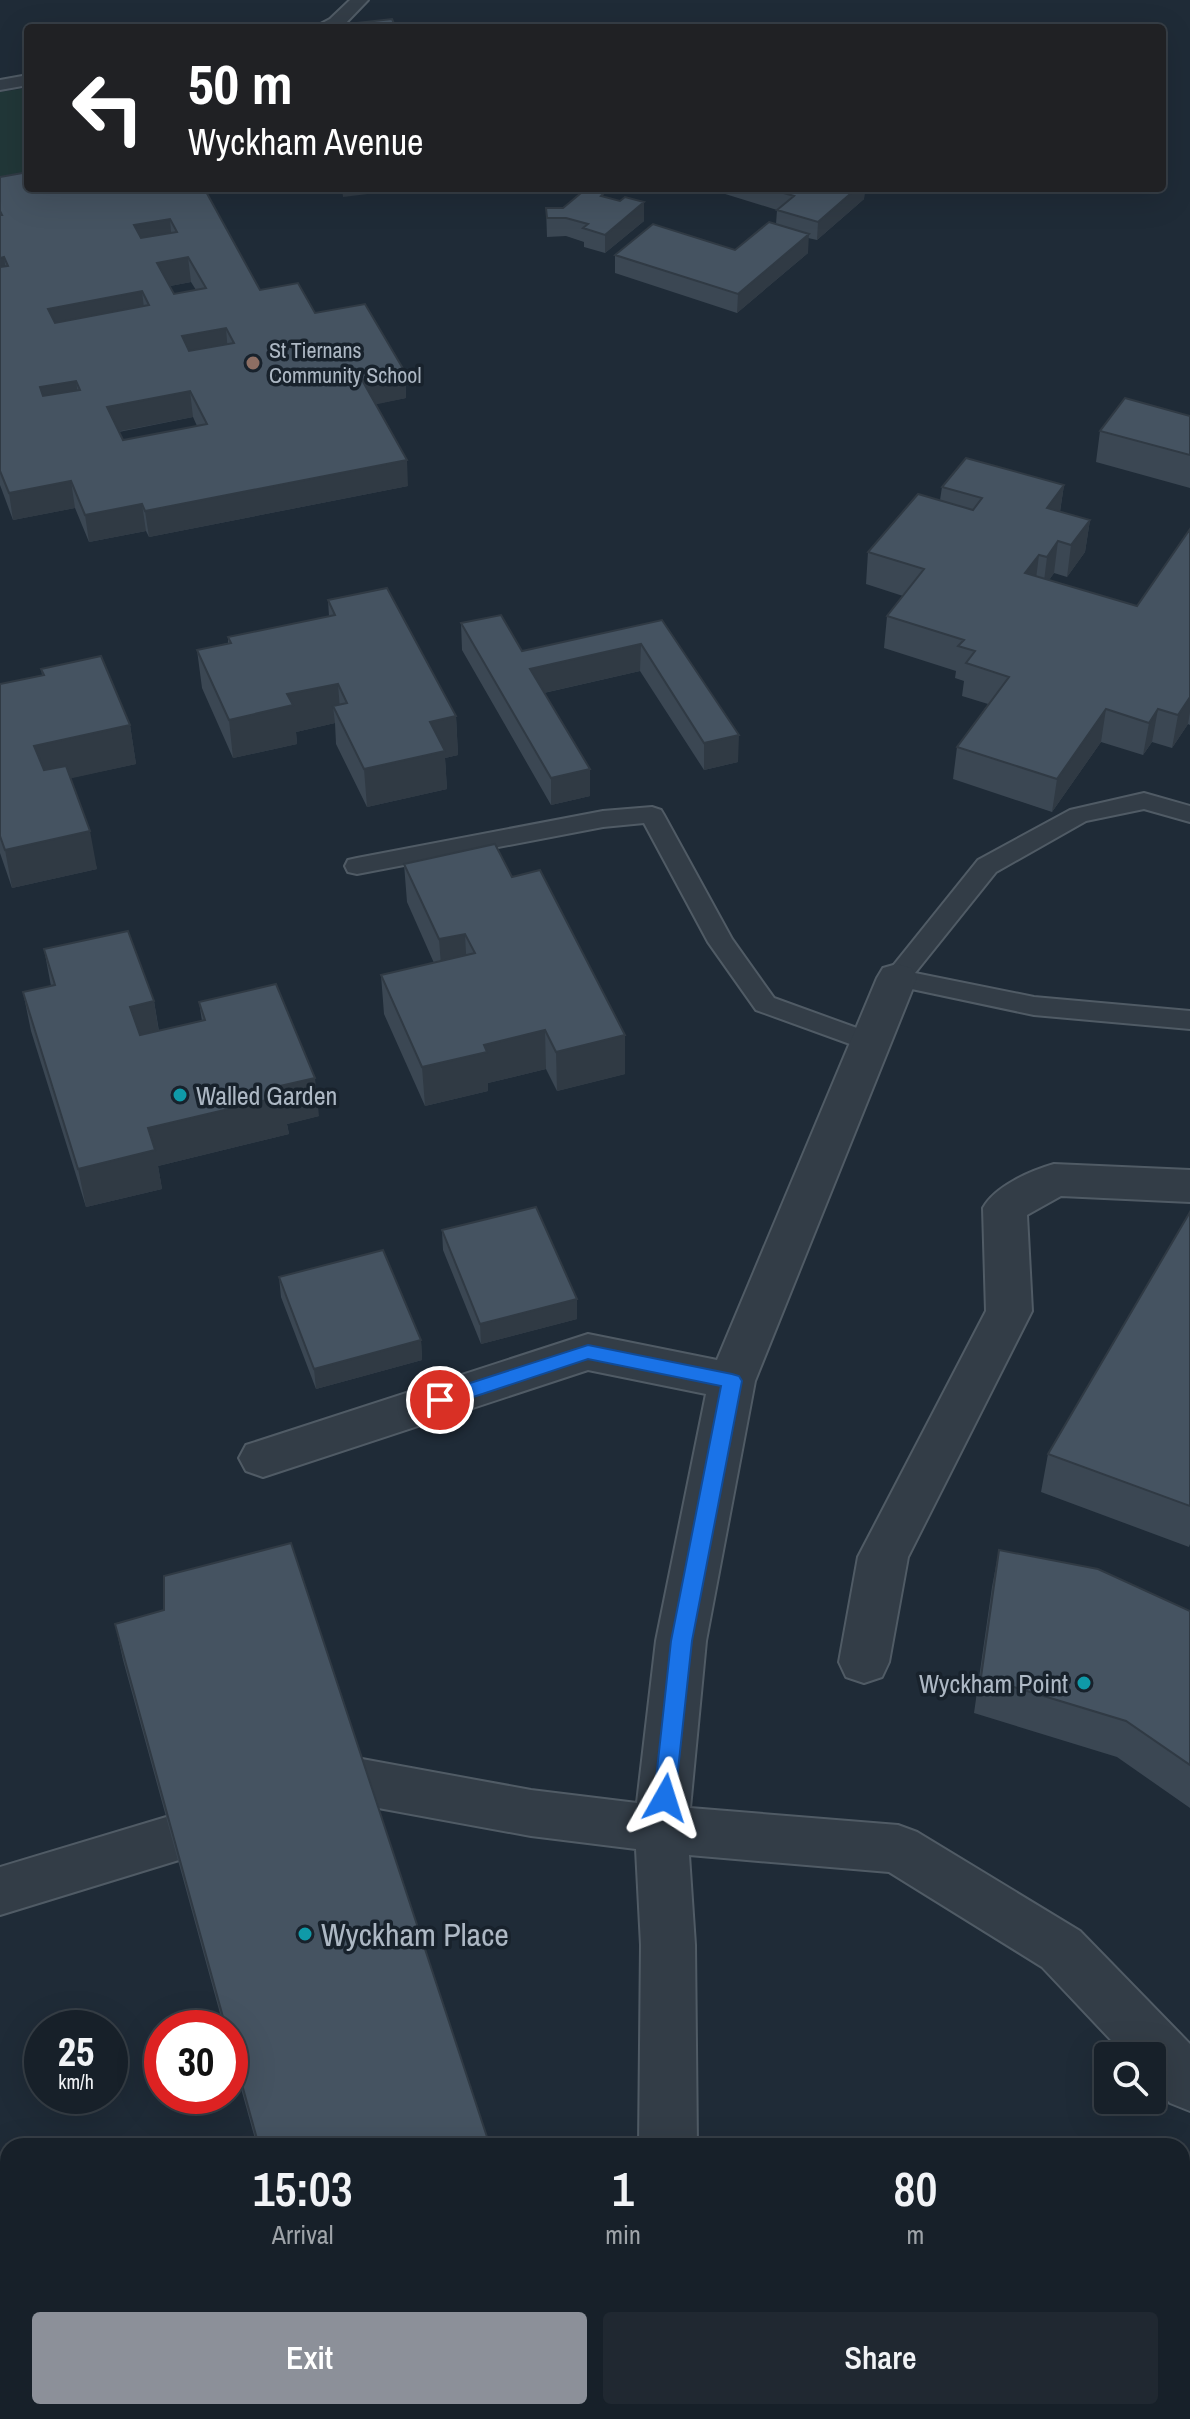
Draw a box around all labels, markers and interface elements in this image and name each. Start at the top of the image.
text: 50 m [188,46,293,121]
icon: left [56,56,160,160]
text: Wyckham Avenue [188,118,424,166]
place label: St Tiernans Community School [269,335,421,390]
marker: St Tiernans Community School [244,354,262,372]
place label: Walled Garden [196,1078,337,1113]
marker: Walled Garden [171,1086,189,1104]
pin [406,1366,474,1434]
icon: arrive [418,1378,462,1422]
place label: Wyckham Point [919,1666,1068,1701]
marker: Wyckham Point [1075,1674,1093,1692]
position arrow [623,1756,707,1840]
place label: Wyckham Place [321,1913,509,1956]
marker: Wyckham Place [296,1925,314,1943]
speed limit sign: 30 [144,2010,248,2114]
text: 25 [58,2025,94,2078]
map controls [1094,2042,1166,2114]
button: search [1094,2042,1166,2114]
text: km/h [58,2068,94,2095]
text: 15:03 [253,2156,353,2221]
text: 1 [612,2156,634,2221]
text: 80 [894,2156,937,2221]
text: Arrival [272,2217,333,2252]
text: min [605,2217,641,2252]
text: m [907,2217,924,2252]
button: Exit [32,2312,587,2404]
button: Share [603,2312,1158,2404]

